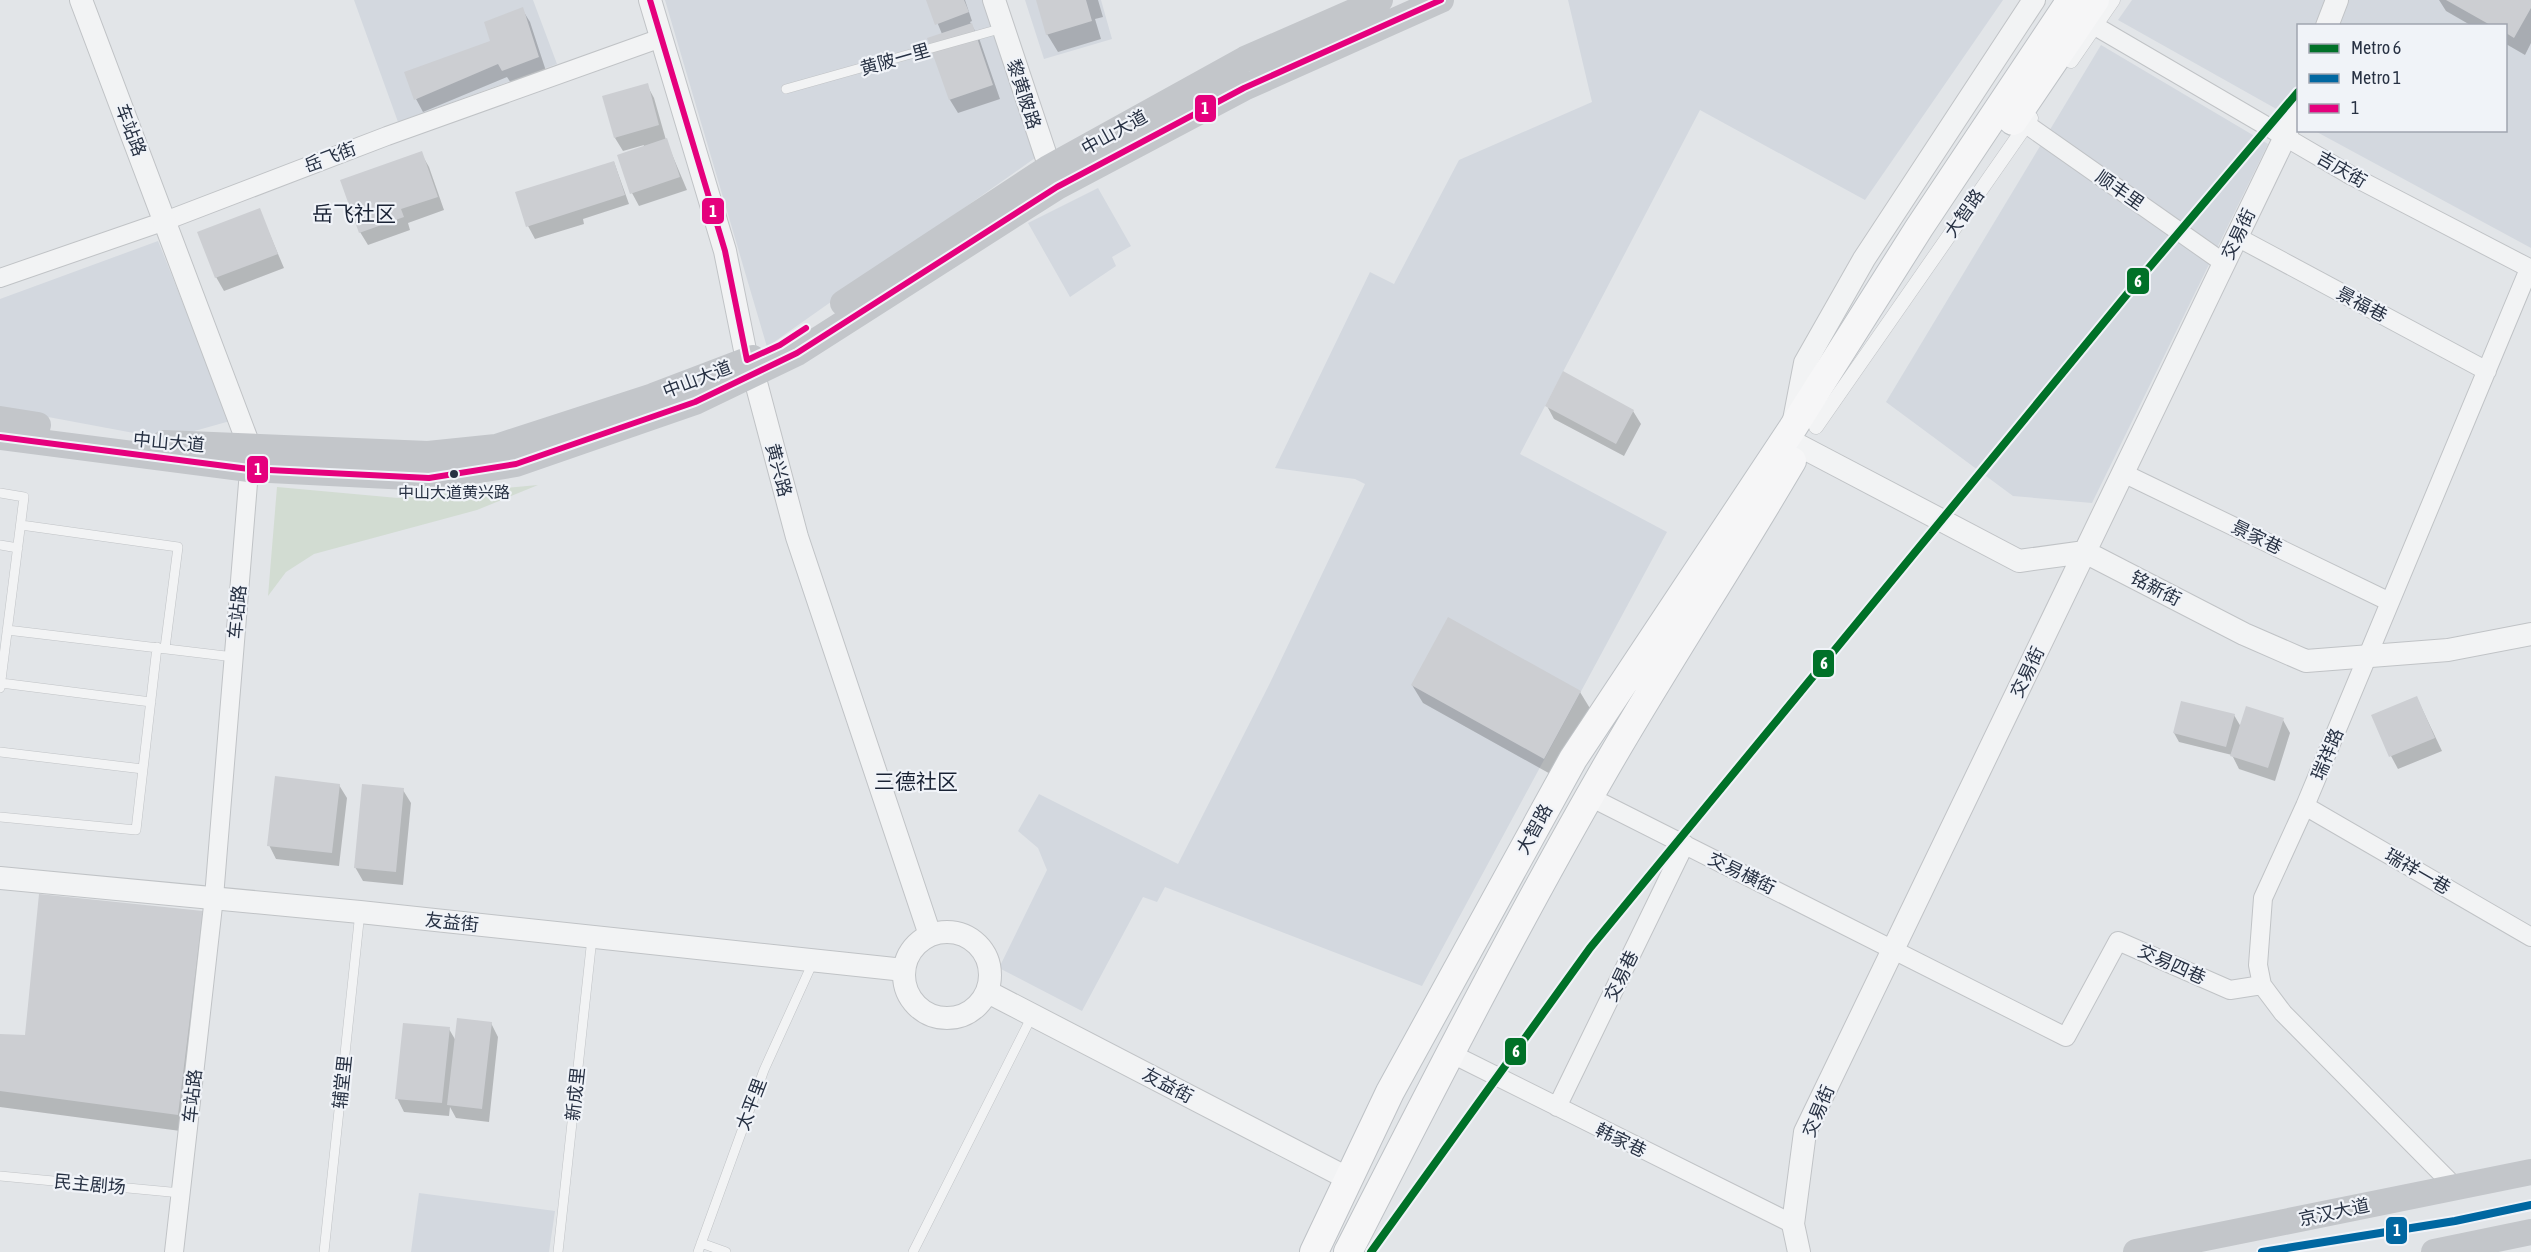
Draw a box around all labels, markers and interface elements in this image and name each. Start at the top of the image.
legend [2297,24,2507,132]
text: Metro 6 [2351,37,2401,58]
street label: 黄陂一里 [858,39,932,79]
street label: 黎黄陂路 [1003,57,1045,131]
text: Metro 1 [2351,67,2401,88]
line badge: 1 [1194,94,1217,123]
text: 1 [2351,97,2359,118]
text: 1 [1201,99,1209,117]
street label: 车站路 [112,101,150,159]
street label: 中山大道 [1077,105,1151,159]
street label: 岳飞街 [301,138,359,176]
street label: 吉庆街 [2313,146,2371,192]
street label: 顺丰里 [2092,166,2148,214]
street label: 大智路 [1940,185,1988,241]
line badge: 1 [701,197,725,225]
district label: 岳飞社区 [312,201,396,225]
text: 1 [709,202,717,220]
street label: 交易街 [2217,205,2259,263]
line badge: 6 [2126,267,2150,295]
text: 6 [2134,272,2142,290]
street label: 景福巷 [2333,282,2391,326]
street label: 中山大道 [660,356,734,402]
street label: 中山大道 [132,428,206,456]
street label: 黄兴路 [762,441,796,499]
line badge: 1 [246,455,269,484]
text: 1 [254,460,262,478]
marker: 中山大道黄兴路 [448,468,460,480]
place label: 中山大道黄兴路 [398,483,510,501]
street label: 景家巷 [2228,516,2286,558]
street label: 铭新街 [2127,566,2185,610]
street label: 车站路 [224,584,250,640]
street label: 交易街 [2006,643,2048,701]
line badge: 6 [1812,649,1835,678]
text: 6 [1820,654,1828,672]
street label: 瑞祥路 [2307,725,2347,783]
district label: 三德社区 [874,769,958,793]
street label: 大智路 [1512,800,1556,858]
street label: 瑞祥一巷 [2382,844,2454,898]
street label: 交易横街 [1705,848,1779,898]
street label: 友益街 [424,909,480,935]
street label: 交易四巷 [2135,940,2209,988]
street label: 交易巷 [1600,947,1642,1005]
line badge: 6 [1504,1037,1527,1066]
text: 6 [1512,1042,1520,1060]
street label: 辅堂里 [329,1054,355,1110]
street label: 友益街 [1139,1063,1197,1107]
street label: 新成里 [562,1066,588,1122]
street label: 车站路 [179,1068,205,1124]
street label: 太平里 [732,1075,770,1133]
street label: 交易街 [1798,1082,1838,1140]
street label: 韩家巷 [1592,1119,1650,1161]
street label: 民主剧场 [53,1170,127,1198]
street label: 京汉大道 [2297,1194,2371,1230]
line badge: 1 [2385,1216,2408,1245]
text: 1 [2393,1221,2401,1239]

